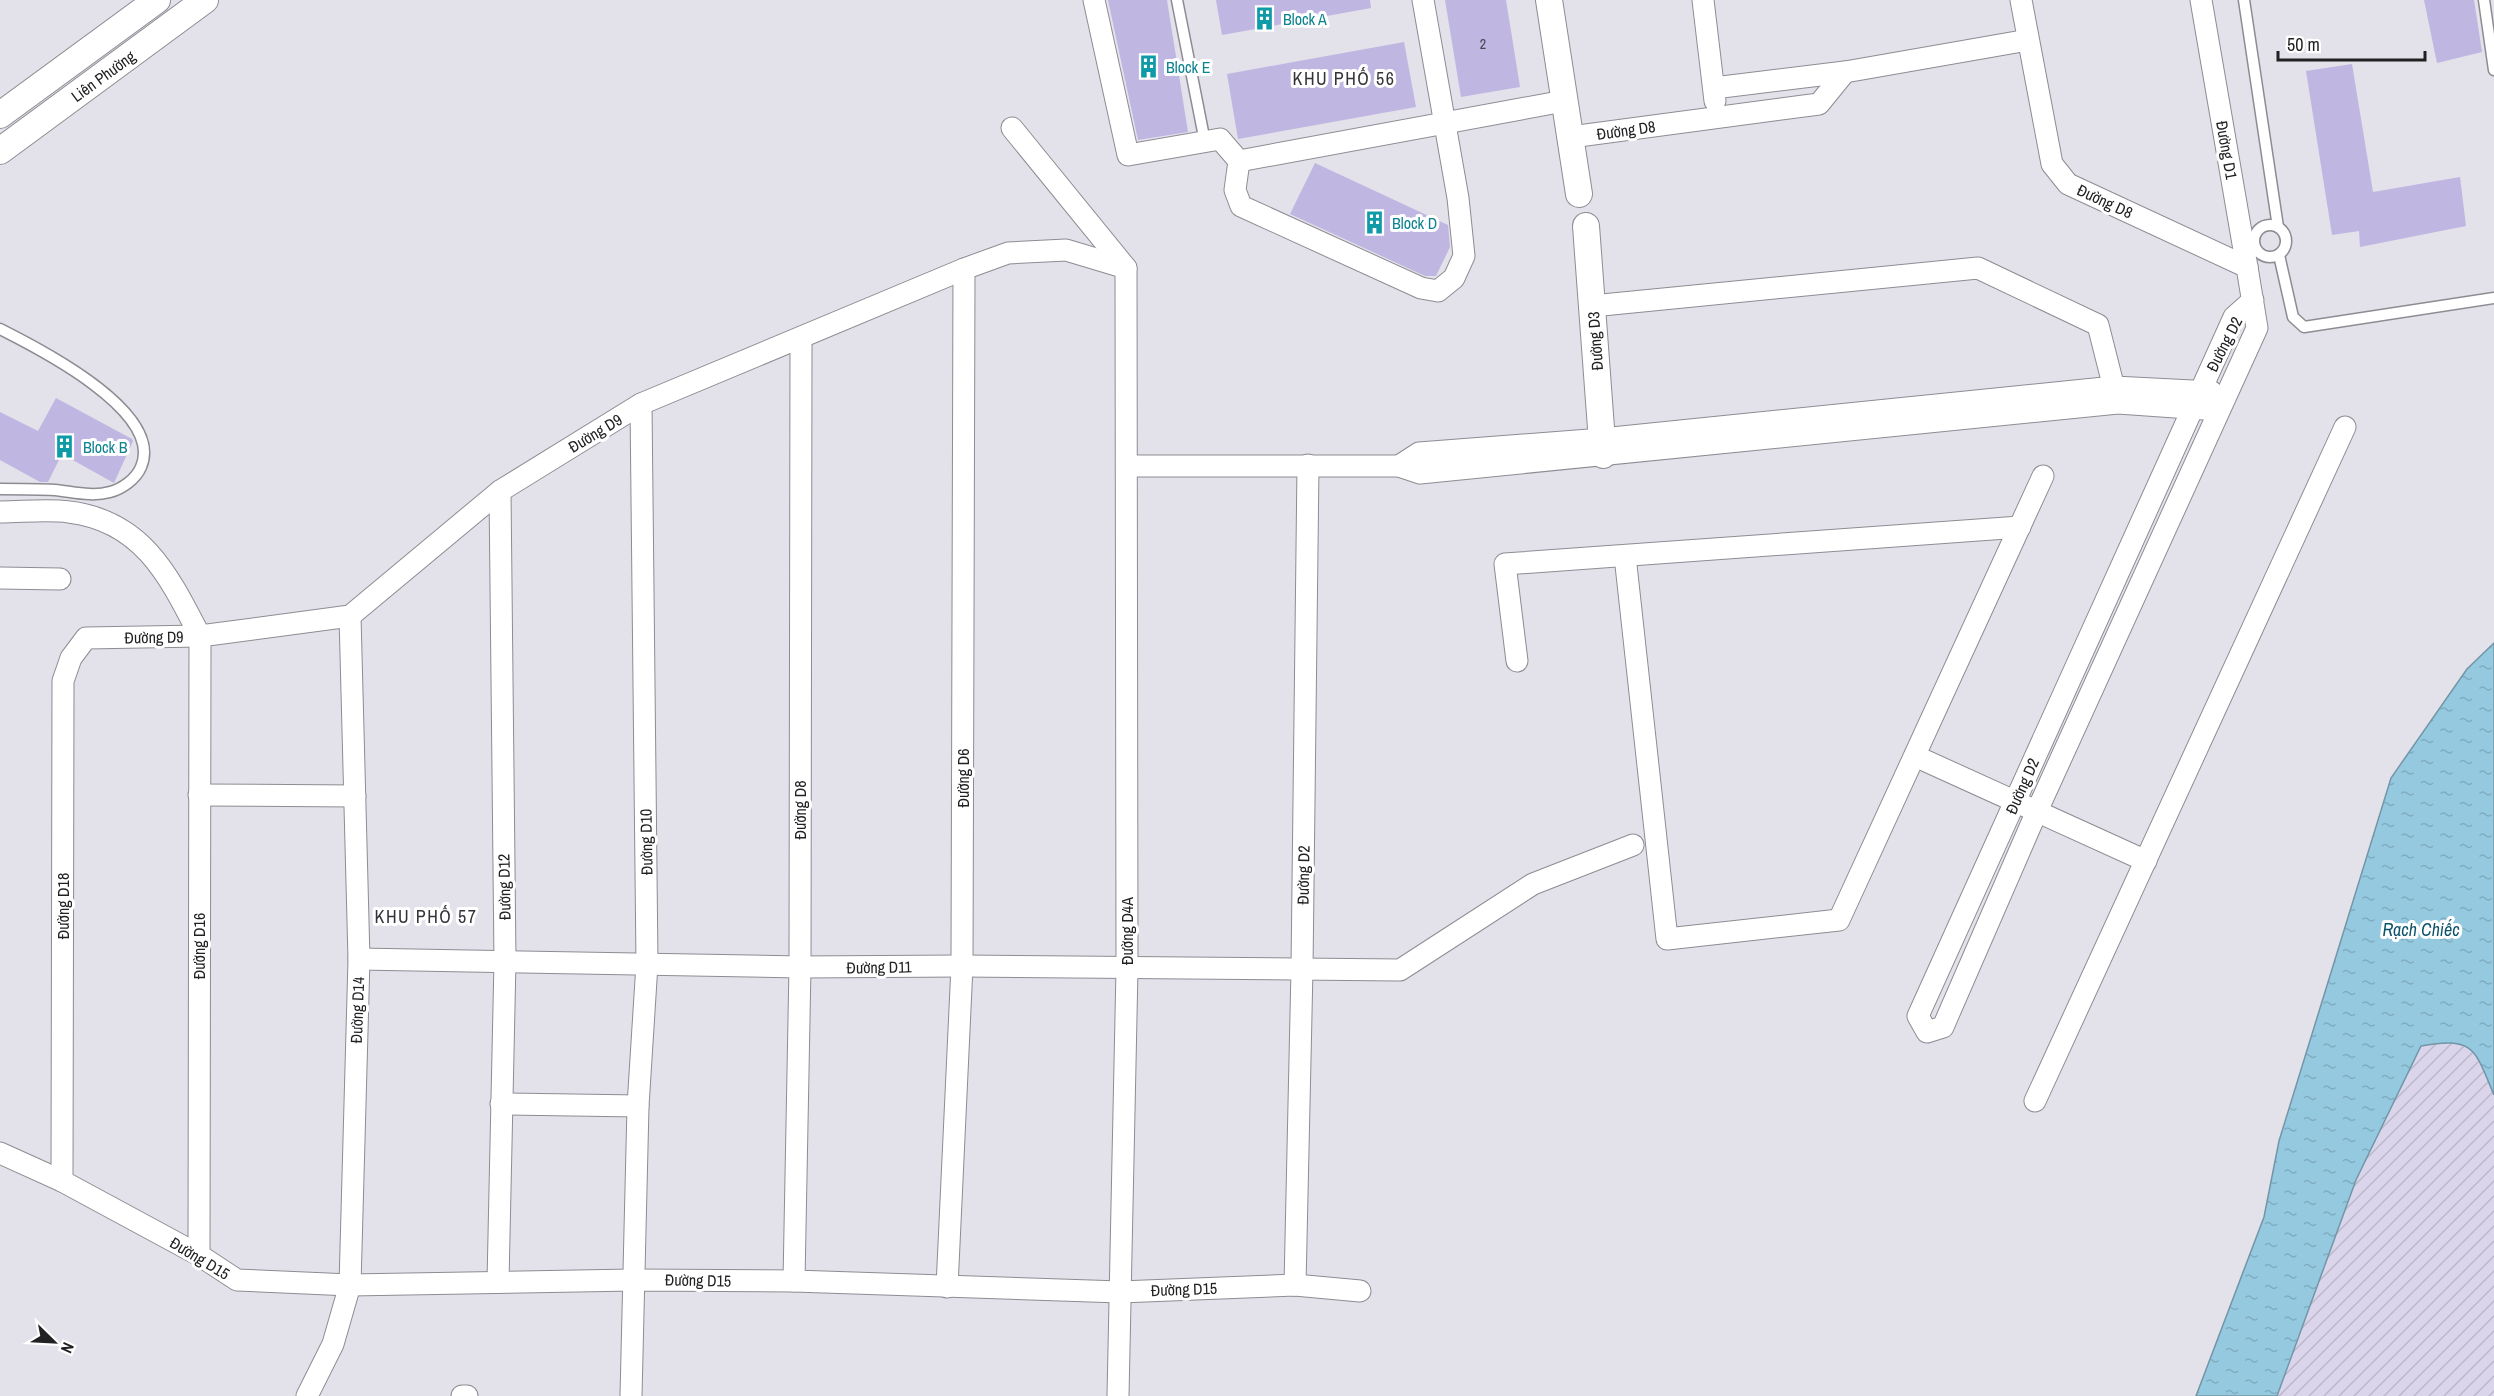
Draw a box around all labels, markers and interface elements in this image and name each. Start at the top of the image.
building icon: Block A [1252,6,1278,32]
place label: Block A [1283,8,1327,30]
scale bar [2278,24,2425,62]
text: 50 m [2287,32,2320,57]
house number: 2 [1480,35,1486,53]
street label: Liên Phường [66,45,140,107]
building icon: Block E [1135,54,1161,80]
place label: Block E [1166,56,1210,78]
district label: KHU PHỐ 56 [1293,66,1395,91]
street label: Đường D8 [1595,115,1657,145]
street label: Đường D1 [2211,119,2243,182]
street label: Đường D8 [2074,179,2136,223]
building icon: Block D [1361,210,1387,236]
place label: Block D [1392,212,1437,234]
street label: Đường D3 [1582,311,1608,371]
street label: Đường D2 [2201,313,2247,375]
street label: Đường D9 [564,408,626,458]
building icon: Block B [52,434,78,460]
place label: Block B [83,436,128,458]
street label: Đường D9 [124,625,184,649]
street label: Đường D6 [952,748,974,808]
street label: Đường D2 [2000,755,2044,817]
street label: Đường D8 [789,780,811,840]
street label: Đường D10 [634,809,658,875]
street label: Đường D2 [1291,845,1315,905]
street label: Đường D12 [492,854,516,920]
street label: Đường D18 [52,873,74,939]
street label: Đường D4A [1116,897,1138,965]
district label: KHU PHỐ 57 [375,904,477,929]
street label: Đường D16 [188,913,210,979]
water label: Rạch Chiếc [2382,917,2460,942]
street label: Đường D11 [846,955,913,979]
street label: Đường D14 [345,976,369,1044]
street label: Đường D15 [166,1231,234,1285]
street label: Đường D15 [665,1268,731,1292]
street label: Đường D15 [1150,1277,1218,1301]
north arrow [24,1312,84,1372]
text: N [56,1339,80,1357]

